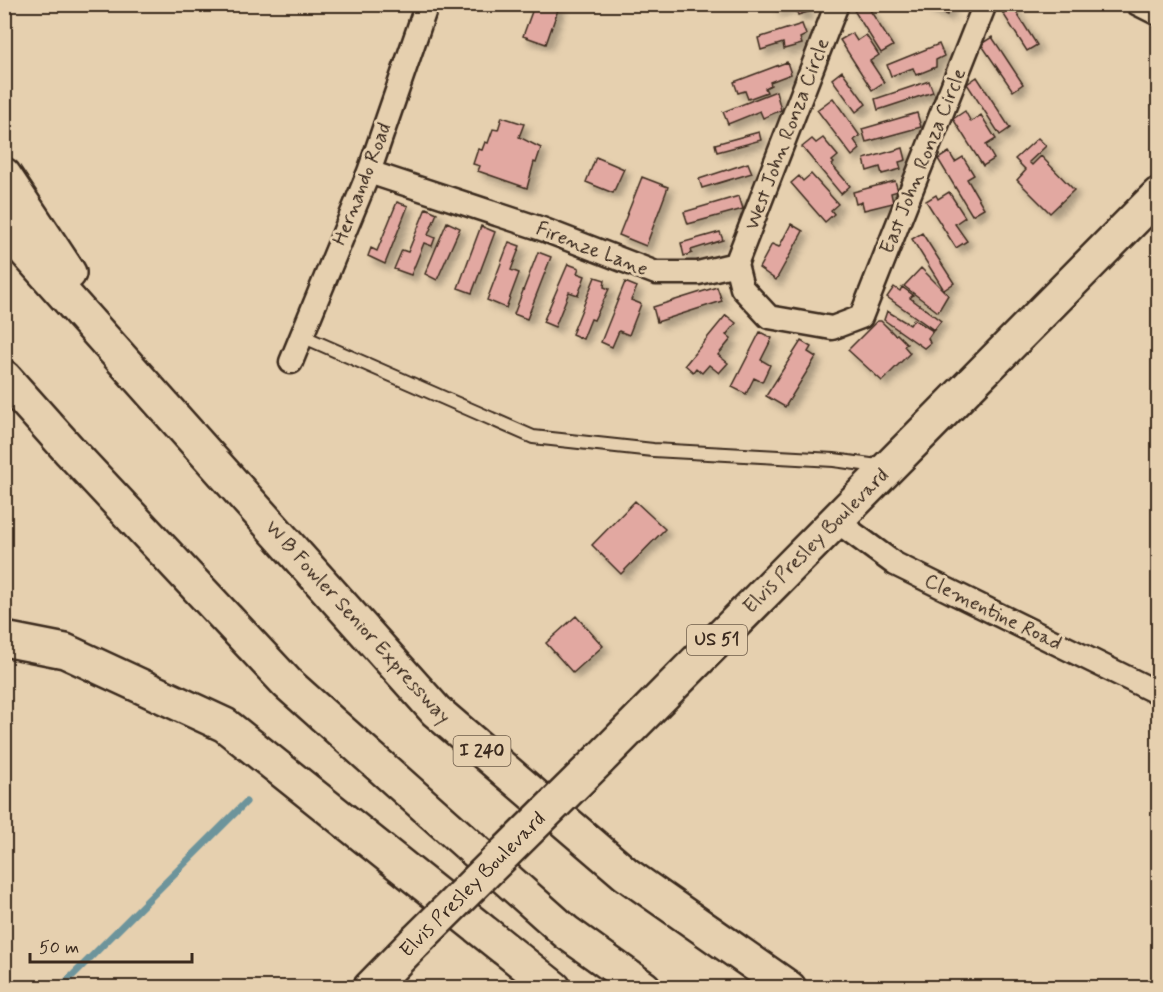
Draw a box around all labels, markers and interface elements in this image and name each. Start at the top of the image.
street label: West John Ronza Circle [738,34,836,234]
street label: East John Ronza Circle [873,64,973,258]
street label: Hernando Road [326,119,398,249]
street label: Firenze Lane [532,215,652,283]
street label: Elvis Presley Boulevard [737,462,895,620]
street label: W B Fowler Senior Expressway [259,514,457,730]
street label: Clementine Road [920,567,1066,657]
road number: US 51 [687,625,747,655]
road number: I 240 [454,736,510,766]
street label: Elvis Presley Boulevard [394,806,552,964]
scale bar [30,926,192,964]
text: 50 m [39,936,79,960]

